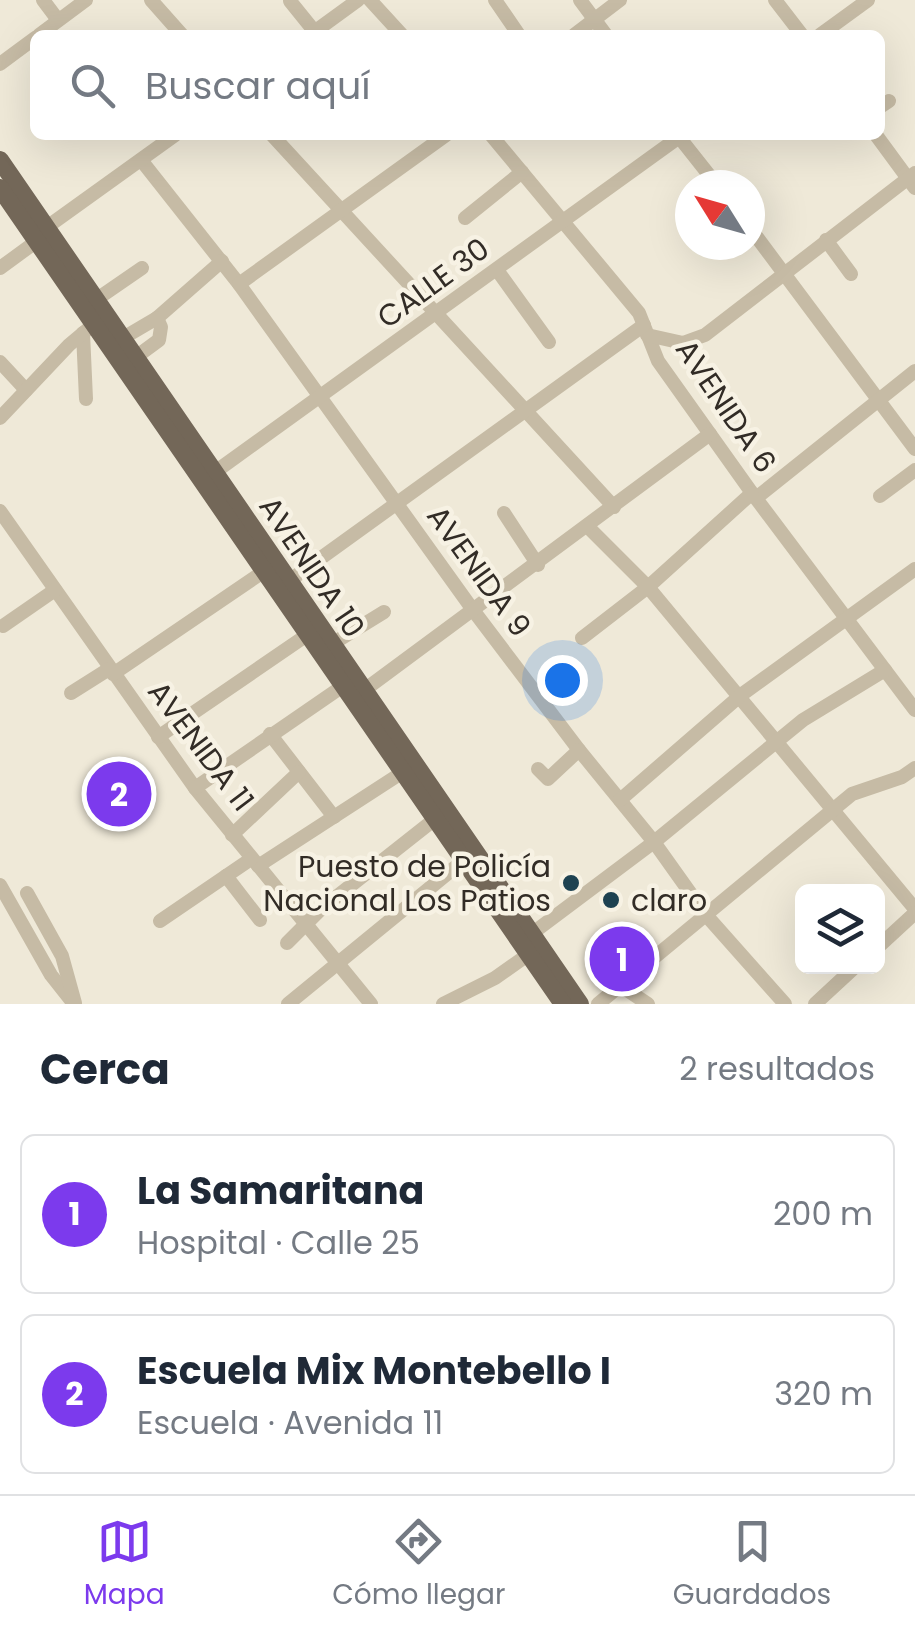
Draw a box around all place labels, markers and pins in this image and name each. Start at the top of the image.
pin: 2 [86,756,152,832]
place label: Puesto de Policía Nacional Los Patios [263,845,551,922]
marker: Puesto de Policía Nacional Los Patios [560,872,582,894]
place label: claro [631,879,707,922]
marker: claro [600,889,622,911]
pin: 1 [590,922,654,996]

